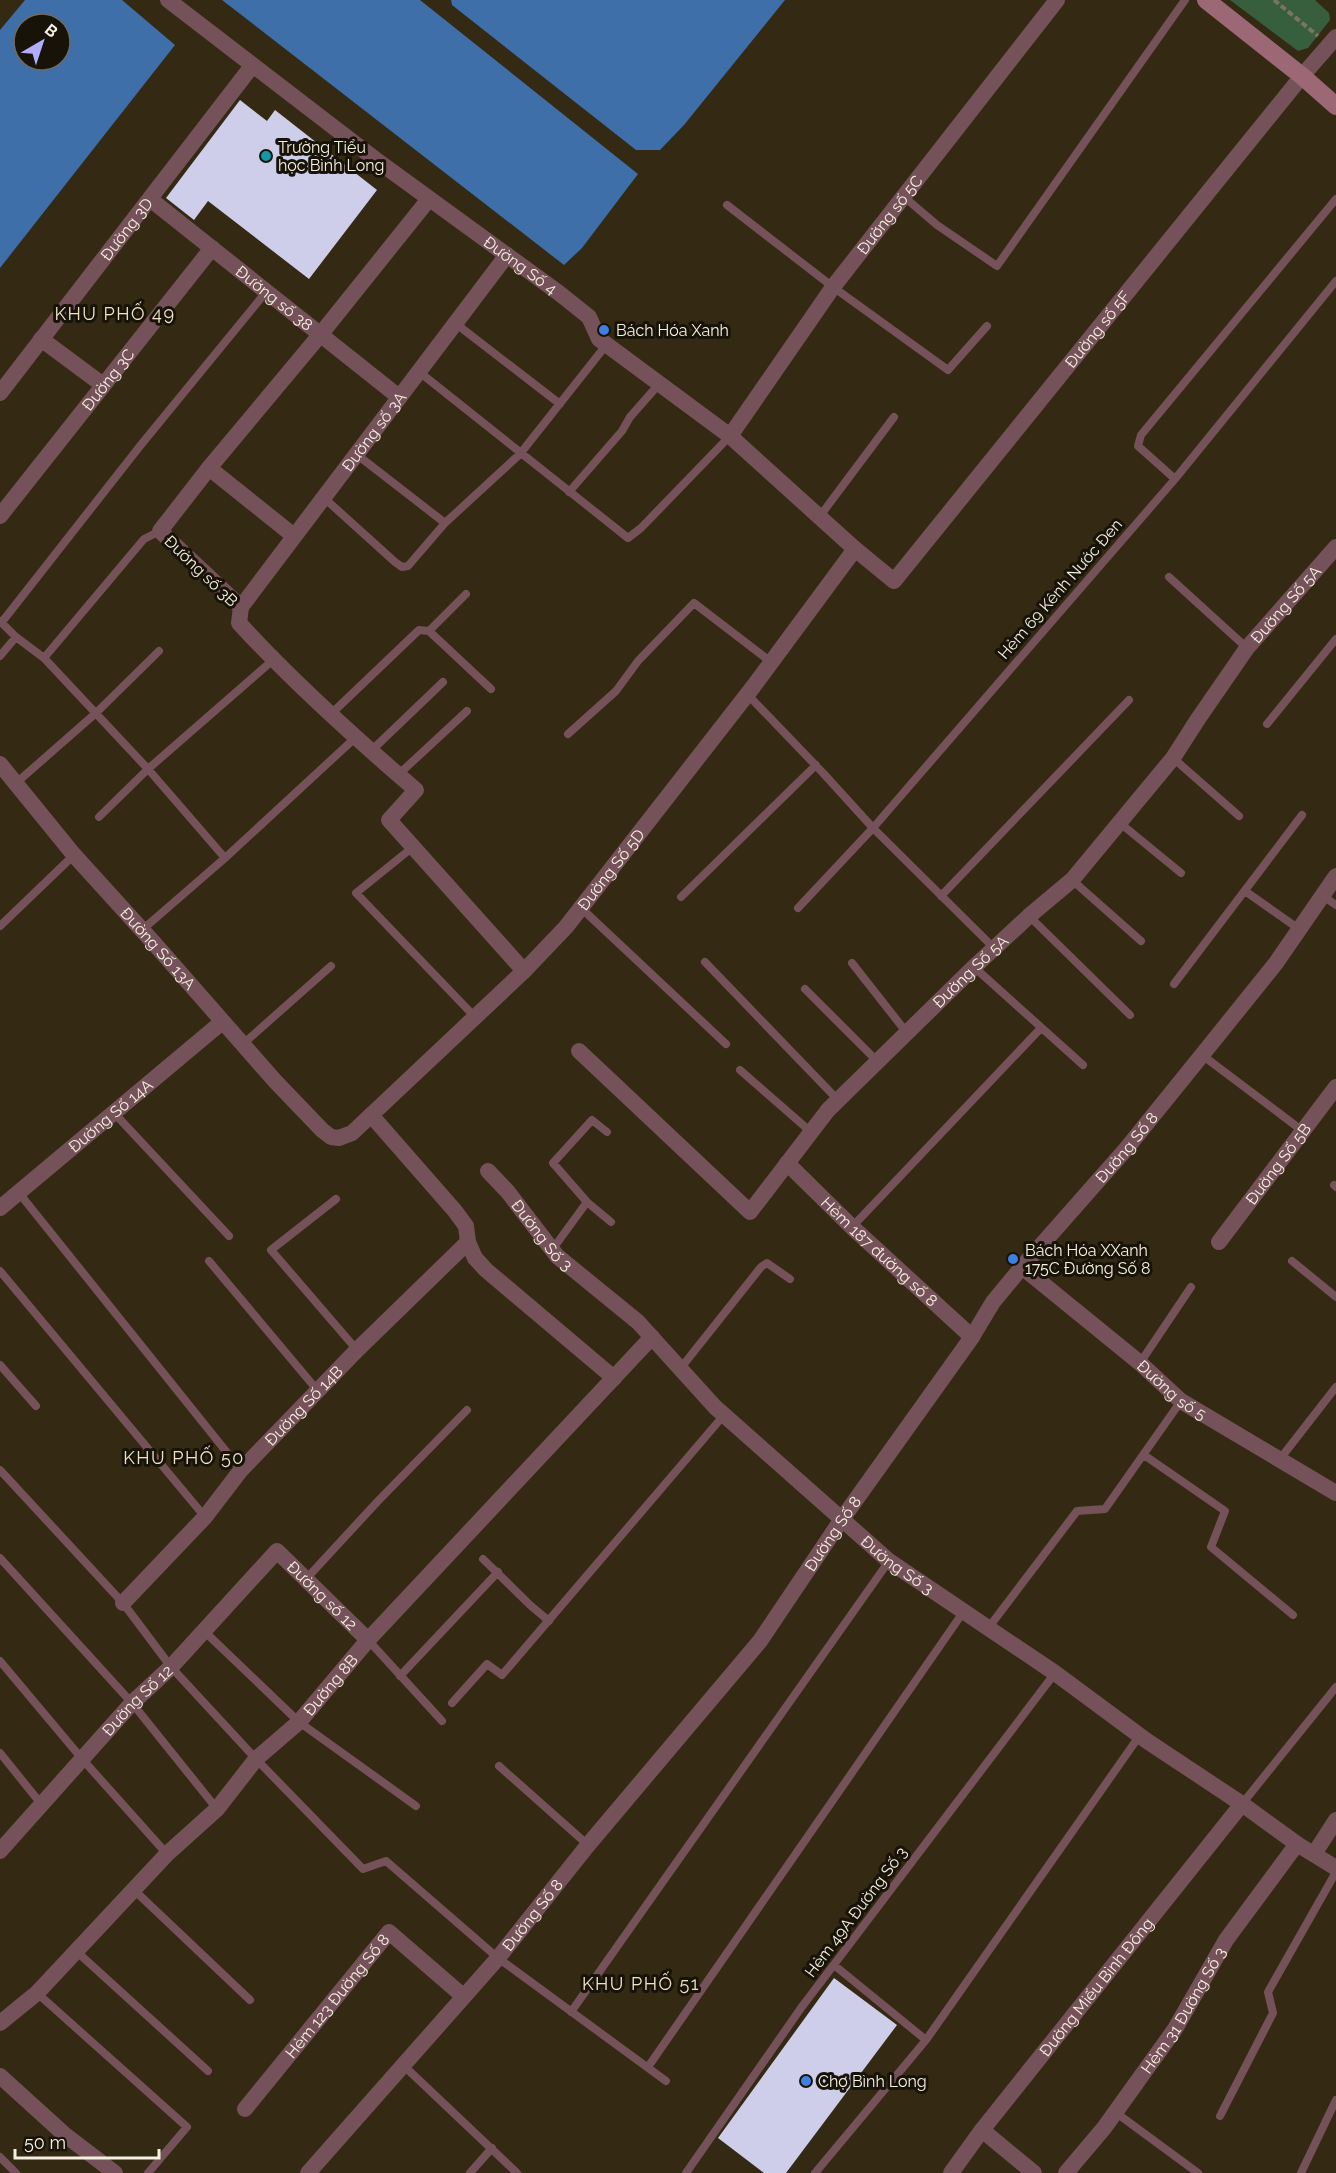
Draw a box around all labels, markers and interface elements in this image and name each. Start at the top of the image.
north arrow [12,12,72,72]
text: B [41,20,61,42]
place label: Trường Tiểu học Bình Long [278,138,384,175]
marker: Trường Tiểu học Bình Long [259,149,273,163]
street label: Đường số 5C [853,171,926,258]
street label: Đường 3D [96,194,156,264]
street label: Đường Số 4 [480,232,561,298]
street label: Đường số 38 [232,261,317,334]
street label: Đường số 5F [1061,287,1134,371]
district label: KHU PHỐ 49 [54,301,176,324]
place label: Bách Hóa Xanh [616,321,729,340]
marker: Bách Hóa Xanh [597,323,611,337]
street label: Đường 3C [78,345,138,414]
street label: Đường số 3A [338,388,410,475]
street label: Hẻm 69 Kênh Nước Đen [994,515,1126,663]
street label: Đường số 3B [160,531,242,611]
street label: Đường Số 5A [1246,562,1325,647]
street label: Đường Số 5D [573,825,648,914]
street label: Đường Số 13A [117,903,200,993]
street label: Đường Số 5A [929,931,1012,1012]
street label: Đường Số 14A [65,1075,156,1156]
street label: Đường Số 8 [1091,1108,1162,1187]
street label: Đường Số 5B [1241,1119,1315,1208]
street label: Hẻm 187 đường số 8 [817,1193,942,1310]
street label: Đường Số 3 [508,1196,576,1274]
place label: Bách Hóa XXanh 175C Đường Số 8 [1025,1241,1151,1278]
marker: Bách Hóa XXanh 175C Đường Số 8 [1006,1252,1020,1266]
street label: Đường số 5 [1133,1356,1210,1424]
street label: Đường Số 14B [261,1361,346,1449]
district label: KHU PHỐ 50 [123,1445,245,1468]
street label: Đường Số 8 [800,1492,865,1575]
street label: Đường Số 3 [857,1531,937,1598]
street label: Đường số 12 [283,1557,361,1634]
street label: Đường 8B [299,1650,361,1719]
street label: Đường Số 12 [98,1661,177,1740]
street label: Hẻm 49A Đường Số 3 [801,1843,911,1981]
street label: Đường Số 8 [498,1875,567,1955]
street label: Đường Miếu Bình Đông [1035,1914,1157,2060]
street label: Hẻm 123 Đường Số 8 [281,1930,393,2062]
street label: Hẻm 31 Đường Số 3 [1137,1944,1229,2077]
district label: KHU PHỐ 51 [582,1971,700,1994]
place label: Chợ Bình Long [818,2072,927,2091]
marker: Chợ Bình Long [799,2074,813,2088]
scale bar [15,2122,159,2160]
text: 50 m [24,2132,66,2153]

